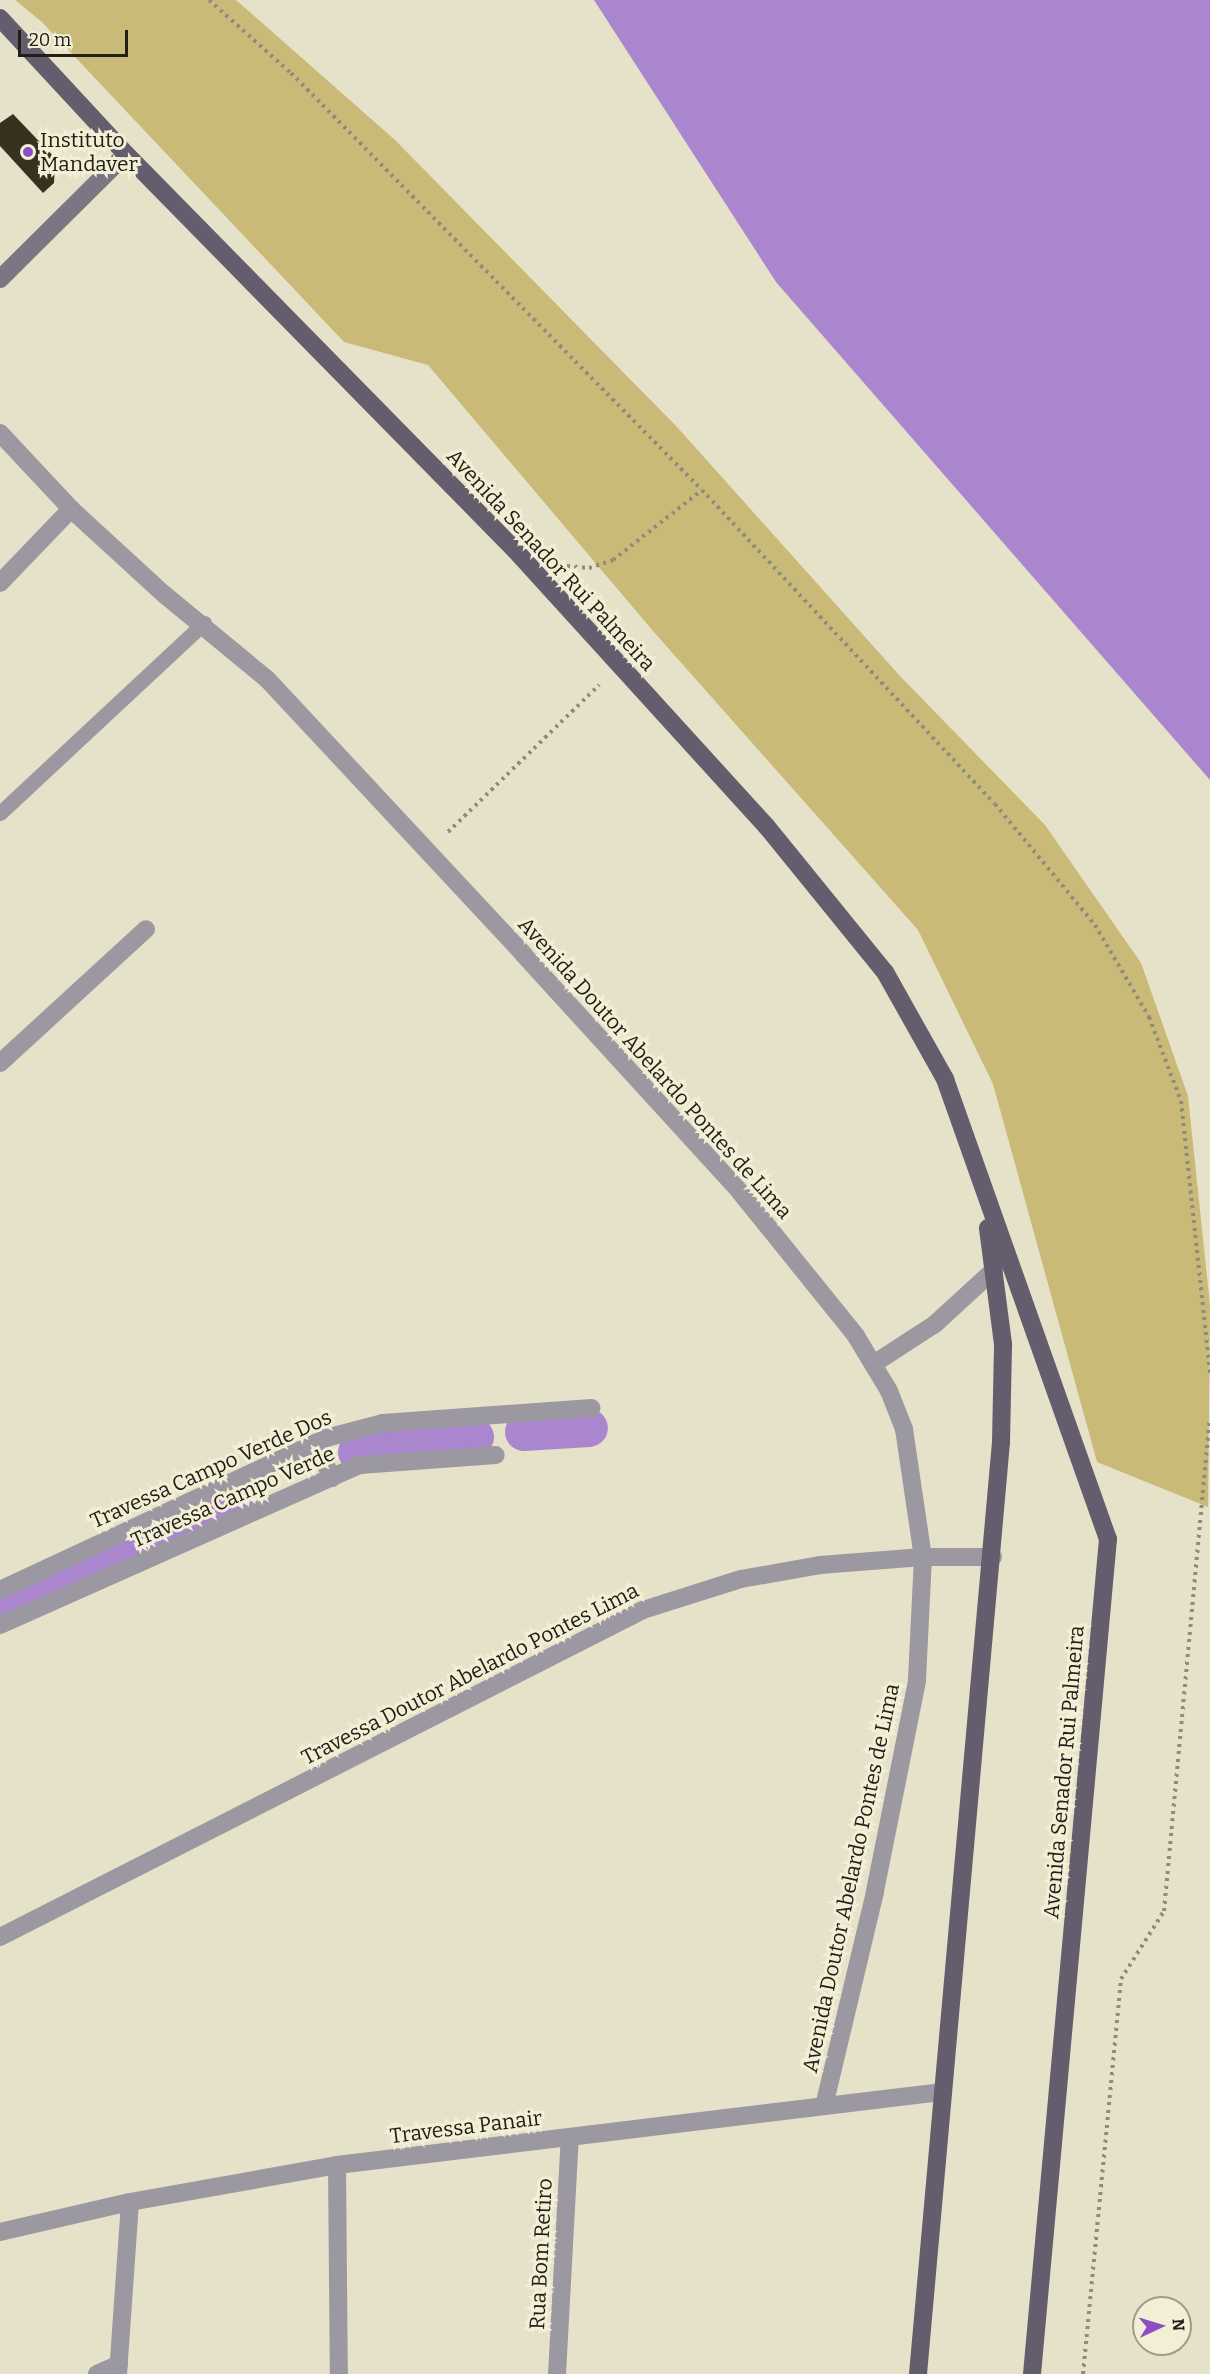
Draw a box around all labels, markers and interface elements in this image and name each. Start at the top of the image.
scale bar [21,18,130,56]
text: 20 m [29,29,71,51]
place label: Instituto Mandaver [40,127,138,177]
marker: Instituto Mandaver [21,145,35,159]
street label: Avenida Senador Rui Palmeira [441,444,661,676]
street label: Avenida Doutor Abelardo Pontes de Lima [513,912,797,1224]
street label: Travessa Campo Verde Dos [87,1404,335,1534]
street label: Travessa Campo Verde [127,1441,339,1553]
street label: Travessa Doutor Abelardo Pontes Lima [297,1578,643,1770]
street label: Avenida Senador Rui Palmeira [1039,1624,1089,1920]
street label: Avenida Doutor Abelardo Pontes de Lima [797,1681,905,2075]
street label: Travessa Panair [388,2105,544,2149]
street label: Rua Bom Retiro [524,2178,558,2330]
north arrow [1132,2296,1192,2356]
text: N [1169,2318,1188,2332]

